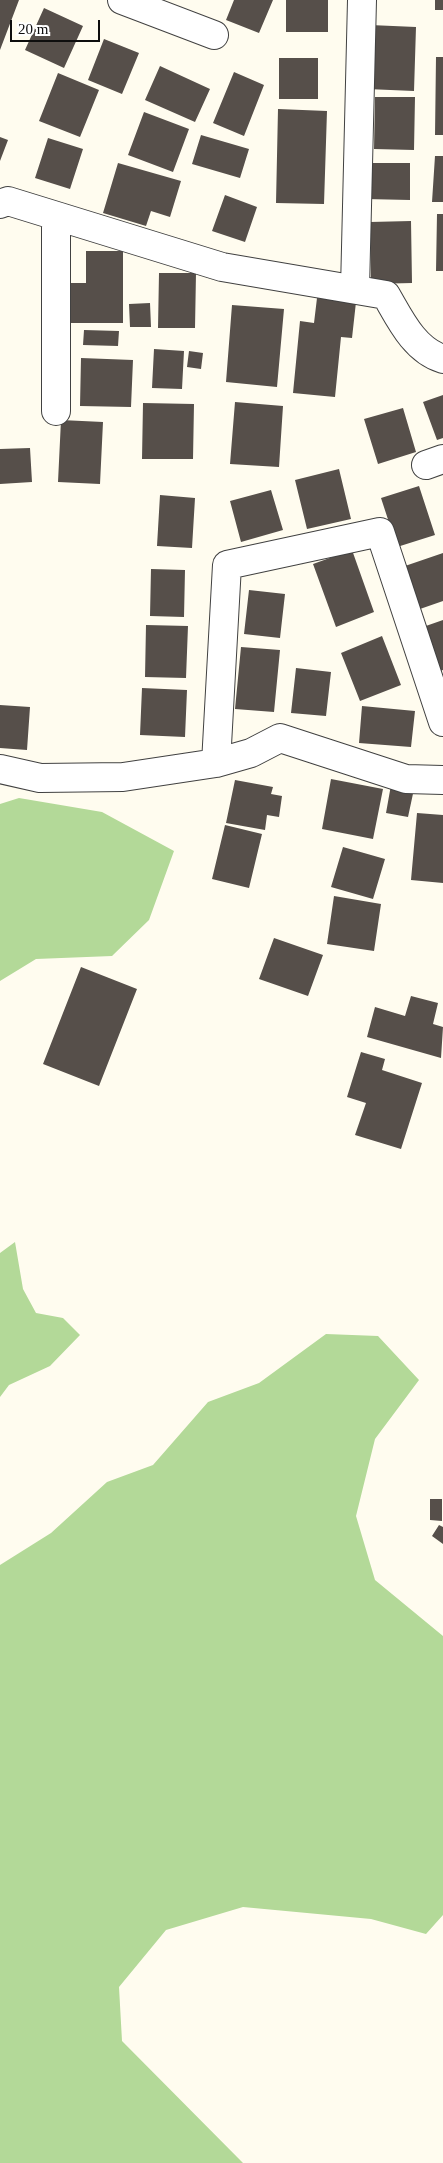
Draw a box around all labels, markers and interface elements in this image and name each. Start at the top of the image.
scale bar [12,10,102,42]
text: 20 m [18,21,48,37]

